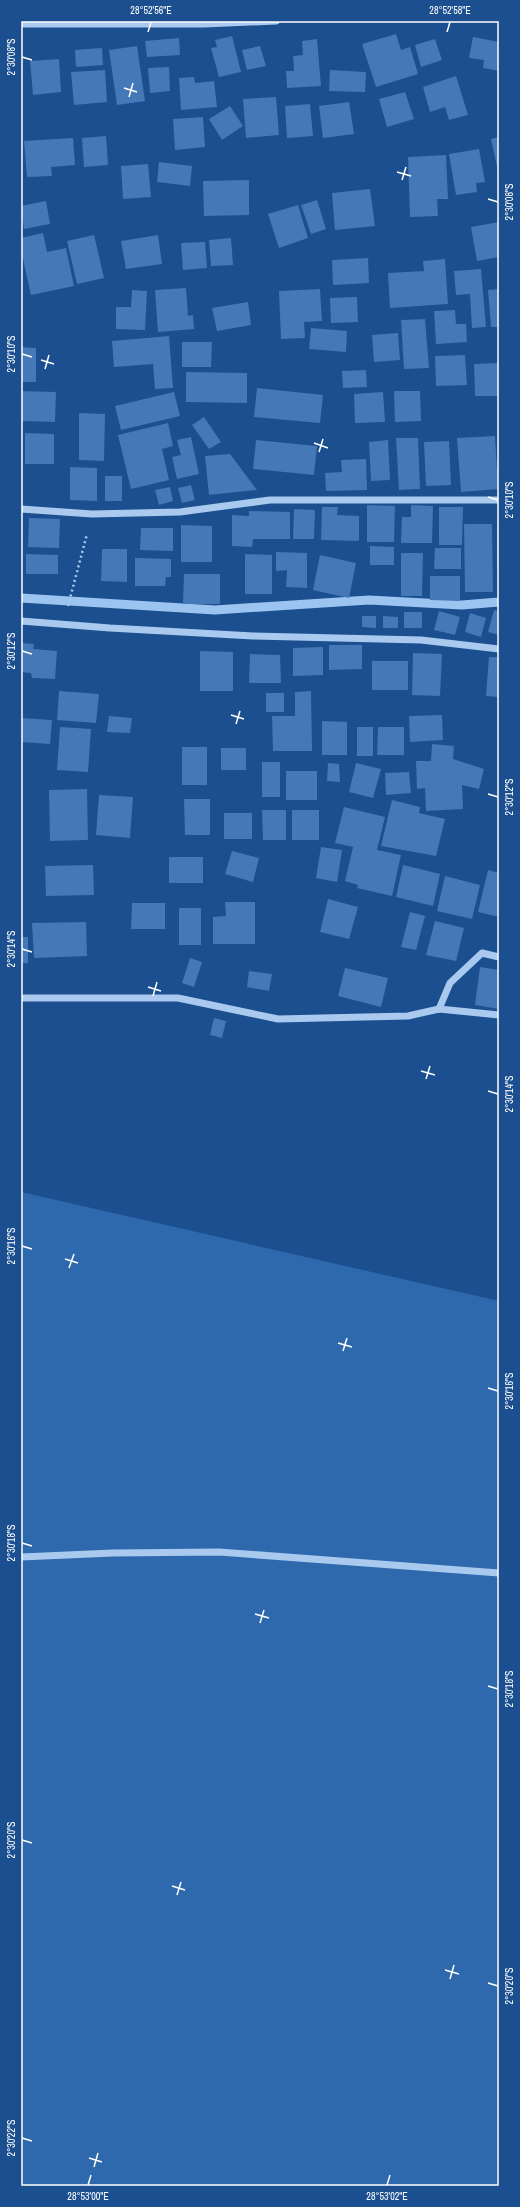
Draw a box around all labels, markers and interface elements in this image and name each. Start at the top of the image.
text: 28°52'56"E [130,4,172,17]
text: 28°52'58"E [429,4,471,17]
text: 2°30'08"S [5,38,18,75]
text: 2°30'08"S [503,183,516,220]
text: 2°30'10"S [5,335,18,372]
text: 2°30'10"S [503,481,516,518]
text: 2°30'12"S [5,632,18,669]
text: 2°30'12"S [503,778,516,815]
text: 2°30'14"S [5,930,18,967]
text: 2°30'14"S [503,1075,516,1112]
text: 2°30'16"S [5,1227,18,1264]
text: 2°30'16"S [503,1372,516,1409]
text: 2°30'18"S [5,1524,18,1561]
text: 2°30'18"S [503,1670,516,1707]
text: 2°30'20"S [5,1821,18,1858]
text: 2°30'20"S [503,1967,516,2004]
text: 2°30'22"S [5,2119,18,2156]
text: 28°53'00"E [67,2190,109,2203]
text: 28°53'02"E [366,2190,408,2203]

